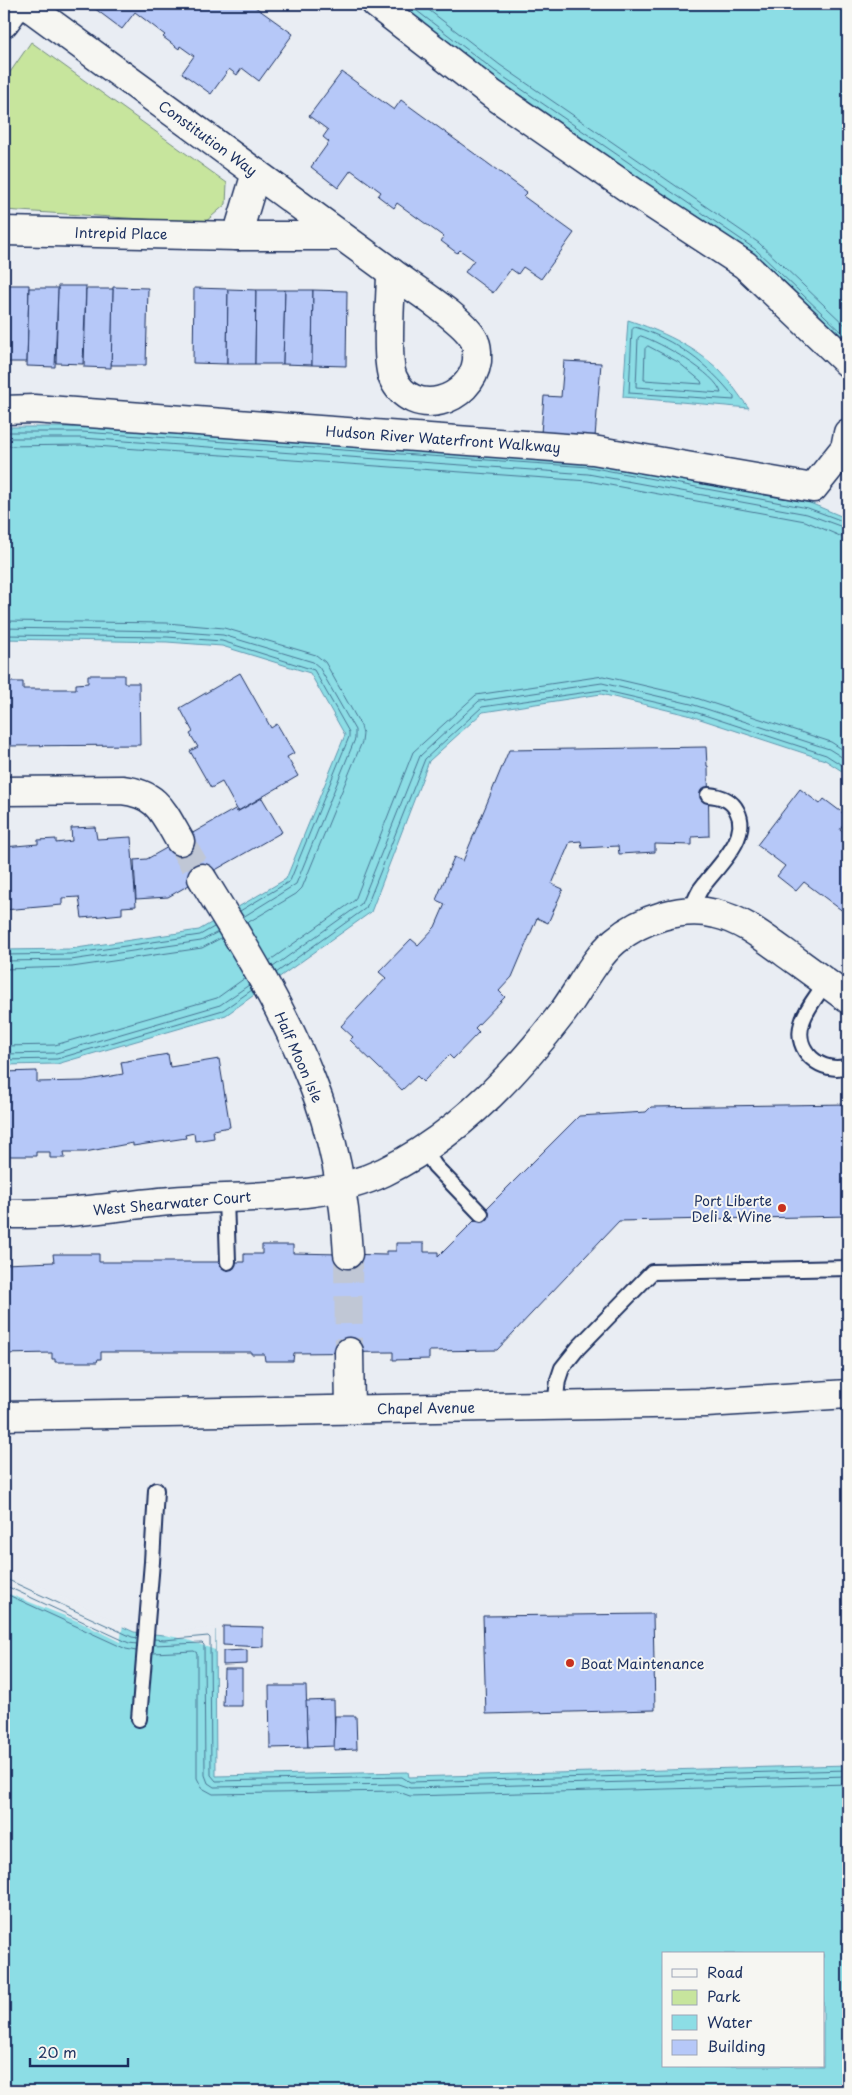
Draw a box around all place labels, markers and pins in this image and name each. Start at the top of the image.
place label: Port Liberte Deli & Wine [691,1190,772,1227]
marker: Port Liberte Deli & Wine [776,1202,788,1214]
place label: Boat Maintenance [580,1653,705,1674]
marker: Boat Maintenance [564,1657,576,1669]

